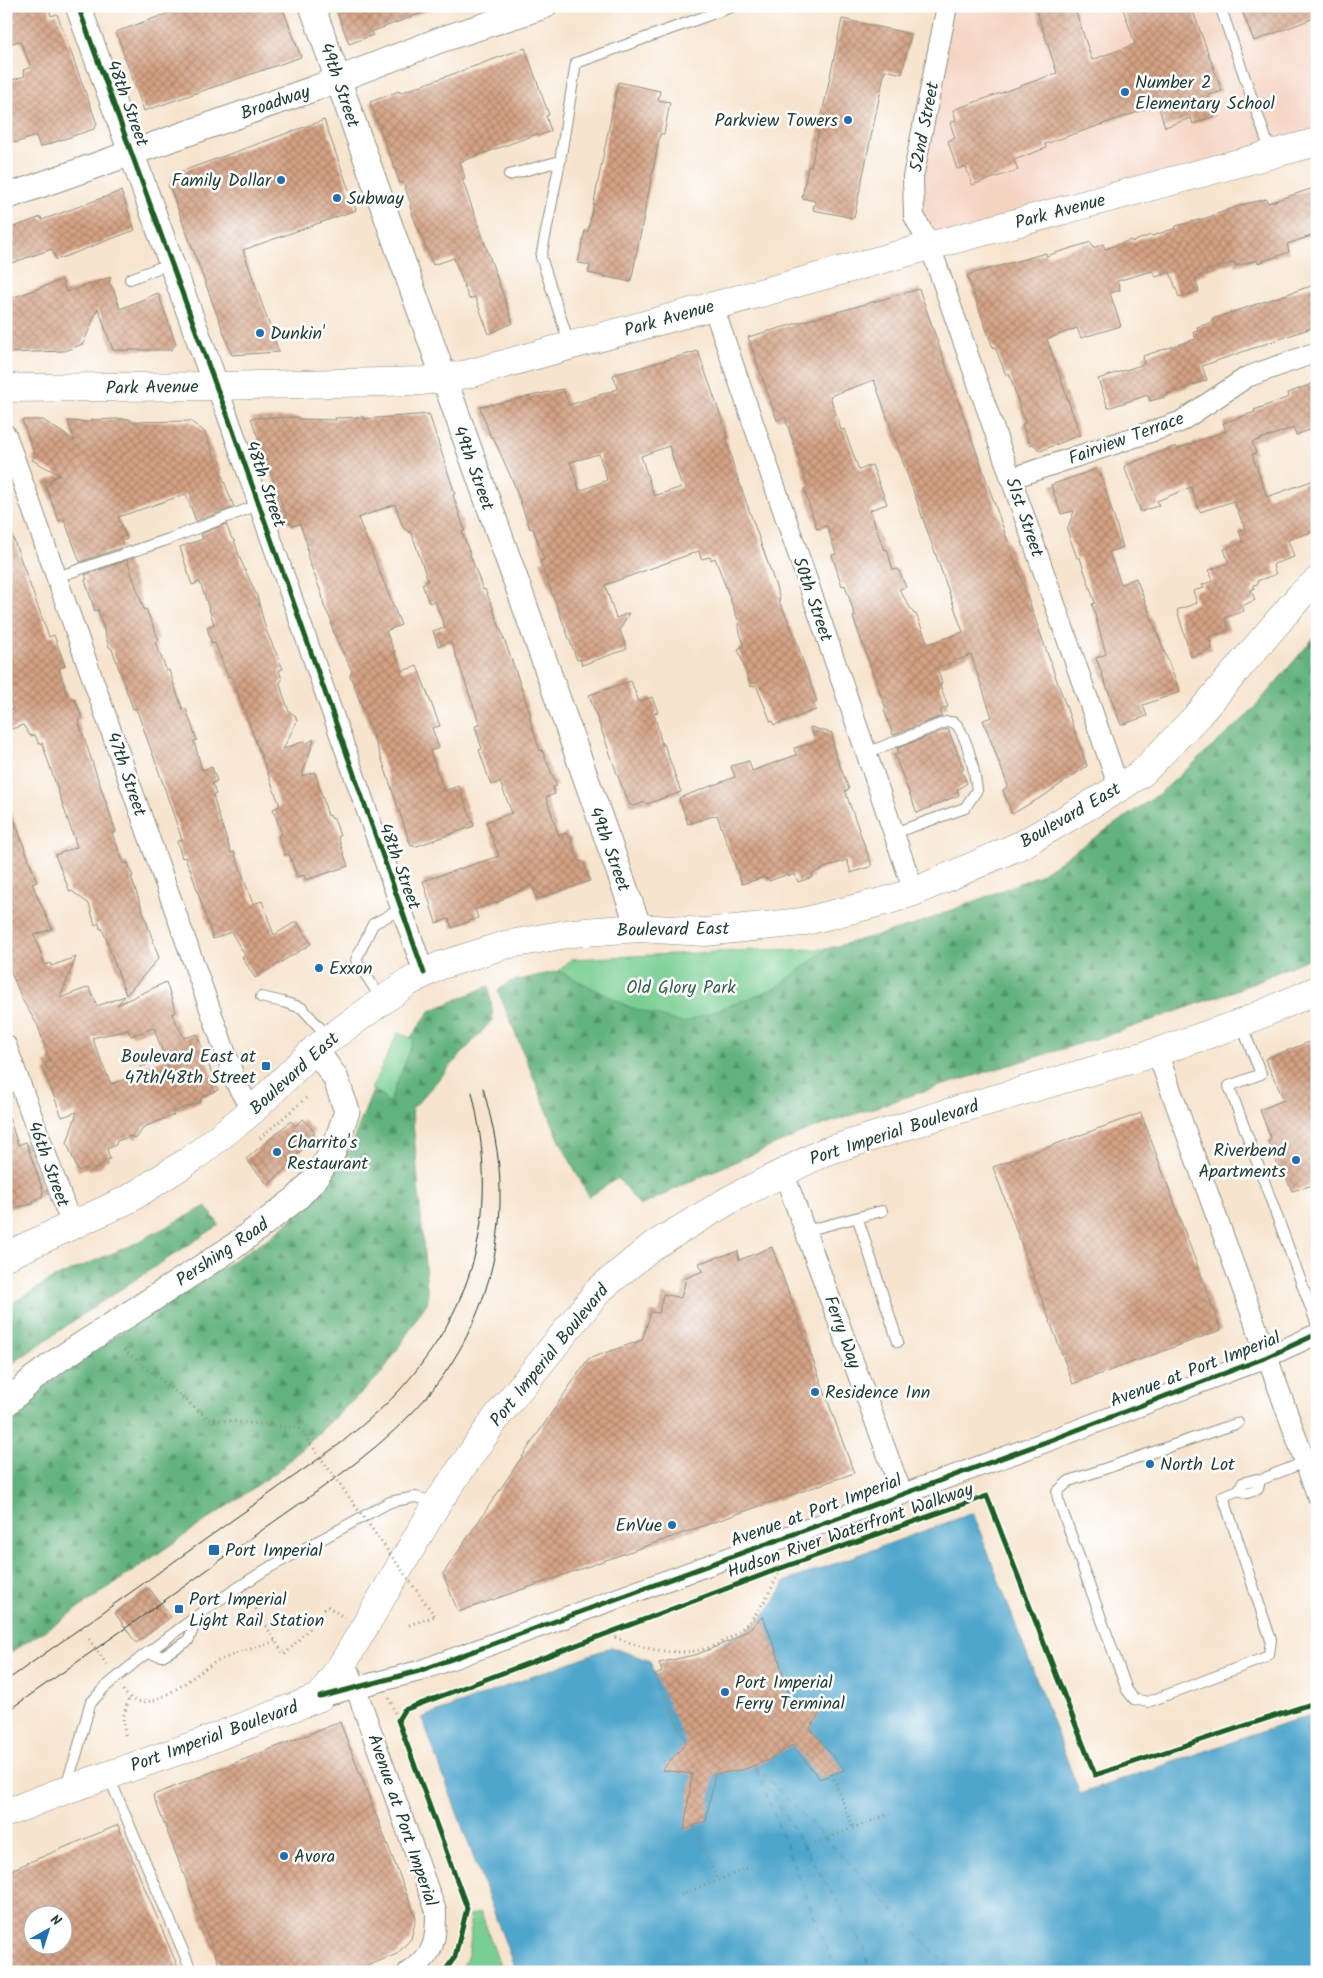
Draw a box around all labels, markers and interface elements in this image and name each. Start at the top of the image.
street label: 49th Street [311,39,367,133]
street label: 48th Street [98,56,156,152]
place label: Number 2 Elementary School [1135,69,1276,119]
street label: Broadway [237,78,315,129]
street label: 52nd Street [903,79,949,175]
marker: Number 2 Elementary School [1119,86,1131,98]
place label: Parkview Towers [714,107,838,136]
marker: Parkview Towers [842,114,854,126]
place label: Family Dollar [171,167,272,196]
marker: Family Dollar [275,174,287,186]
place label: Subway [347,185,404,214]
street label: Park Avenue [1012,186,1109,238]
marker: Subway [331,192,343,204]
street label: Park Avenue [621,293,718,346]
place label: Dunkin' [270,320,325,349]
marker: Dunkin' [254,327,266,339]
street label: Park Avenue [105,373,199,404]
street label: Fairview Terrace [1064,405,1189,474]
street label: 49th Street [444,422,502,516]
street label: 48th Street [236,437,293,533]
street label: 51st Street [996,474,1051,562]
street label: 50th Street [784,553,840,647]
street label: 47th Street [98,728,154,822]
street label: Boulevard East [1015,775,1128,857]
street label: 49th Street [580,803,638,897]
street label: 48th Street [370,819,428,915]
street label: Boulevard East [616,915,731,946]
place label: Exxon [329,955,373,984]
marker: Exxon [313,962,325,974]
park label: Old Glory Park [626,974,736,1003]
street label: Boulevard East [243,1025,347,1123]
place label: Boulevard East at 47th/48th Street [121,1043,257,1093]
marker: Boulevard East at 47th/48th Street [260,1060,272,1072]
street label: Port Imperial Boulevard [806,1092,984,1175]
street label: 46th Street [19,1118,77,1212]
place label: Charrito's Restaurant [287,1129,369,1179]
place label: Riverbend Apartments [1198,1137,1287,1187]
marker: Charrito's Restaurant [271,1146,283,1158]
marker: Riverbend Apartments [1290,1154,1302,1166]
street label: Pershing Road [170,1211,276,1295]
street label: Port Imperial Boulevard [483,1277,618,1434]
street label: Ferry Way [815,1292,868,1374]
street label: Avenue at Port Imperial [1106,1324,1286,1416]
place label: Residence Inn [825,1379,930,1408]
marker: Residence Inn [809,1386,821,1398]
place label: North Lot [1160,1451,1236,1480]
marker: North Lot [1144,1458,1156,1470]
street label: Avenue at Port Imperial [727,1467,907,1556]
street label: Hudson River Waterfront Walkway [724,1475,978,1587]
place label: EnVue [616,1512,662,1541]
marker: EnVue [666,1519,678,1531]
place label: Port Imperial [225,1537,323,1566]
marker: Port Imperial [207,1543,221,1557]
place label: Port Imperial Light Rail Station [189,1586,324,1636]
marker: Port Imperial Light Rail Station [173,1603,185,1615]
place label: Port Imperial Ferry Terminal [735,1669,845,1719]
marker: Port Imperial Ferry Terminal [719,1686,731,1698]
street label: Port Imperial Boulevard [127,1693,303,1781]
street label: Avenue at Port Imperial [358,1730,445,1911]
place label: Avora [294,1843,335,1872]
marker: Avora [278,1850,290,1862]
north arrow [22,1906,72,1956]
text: N [45,1909,66,1932]

